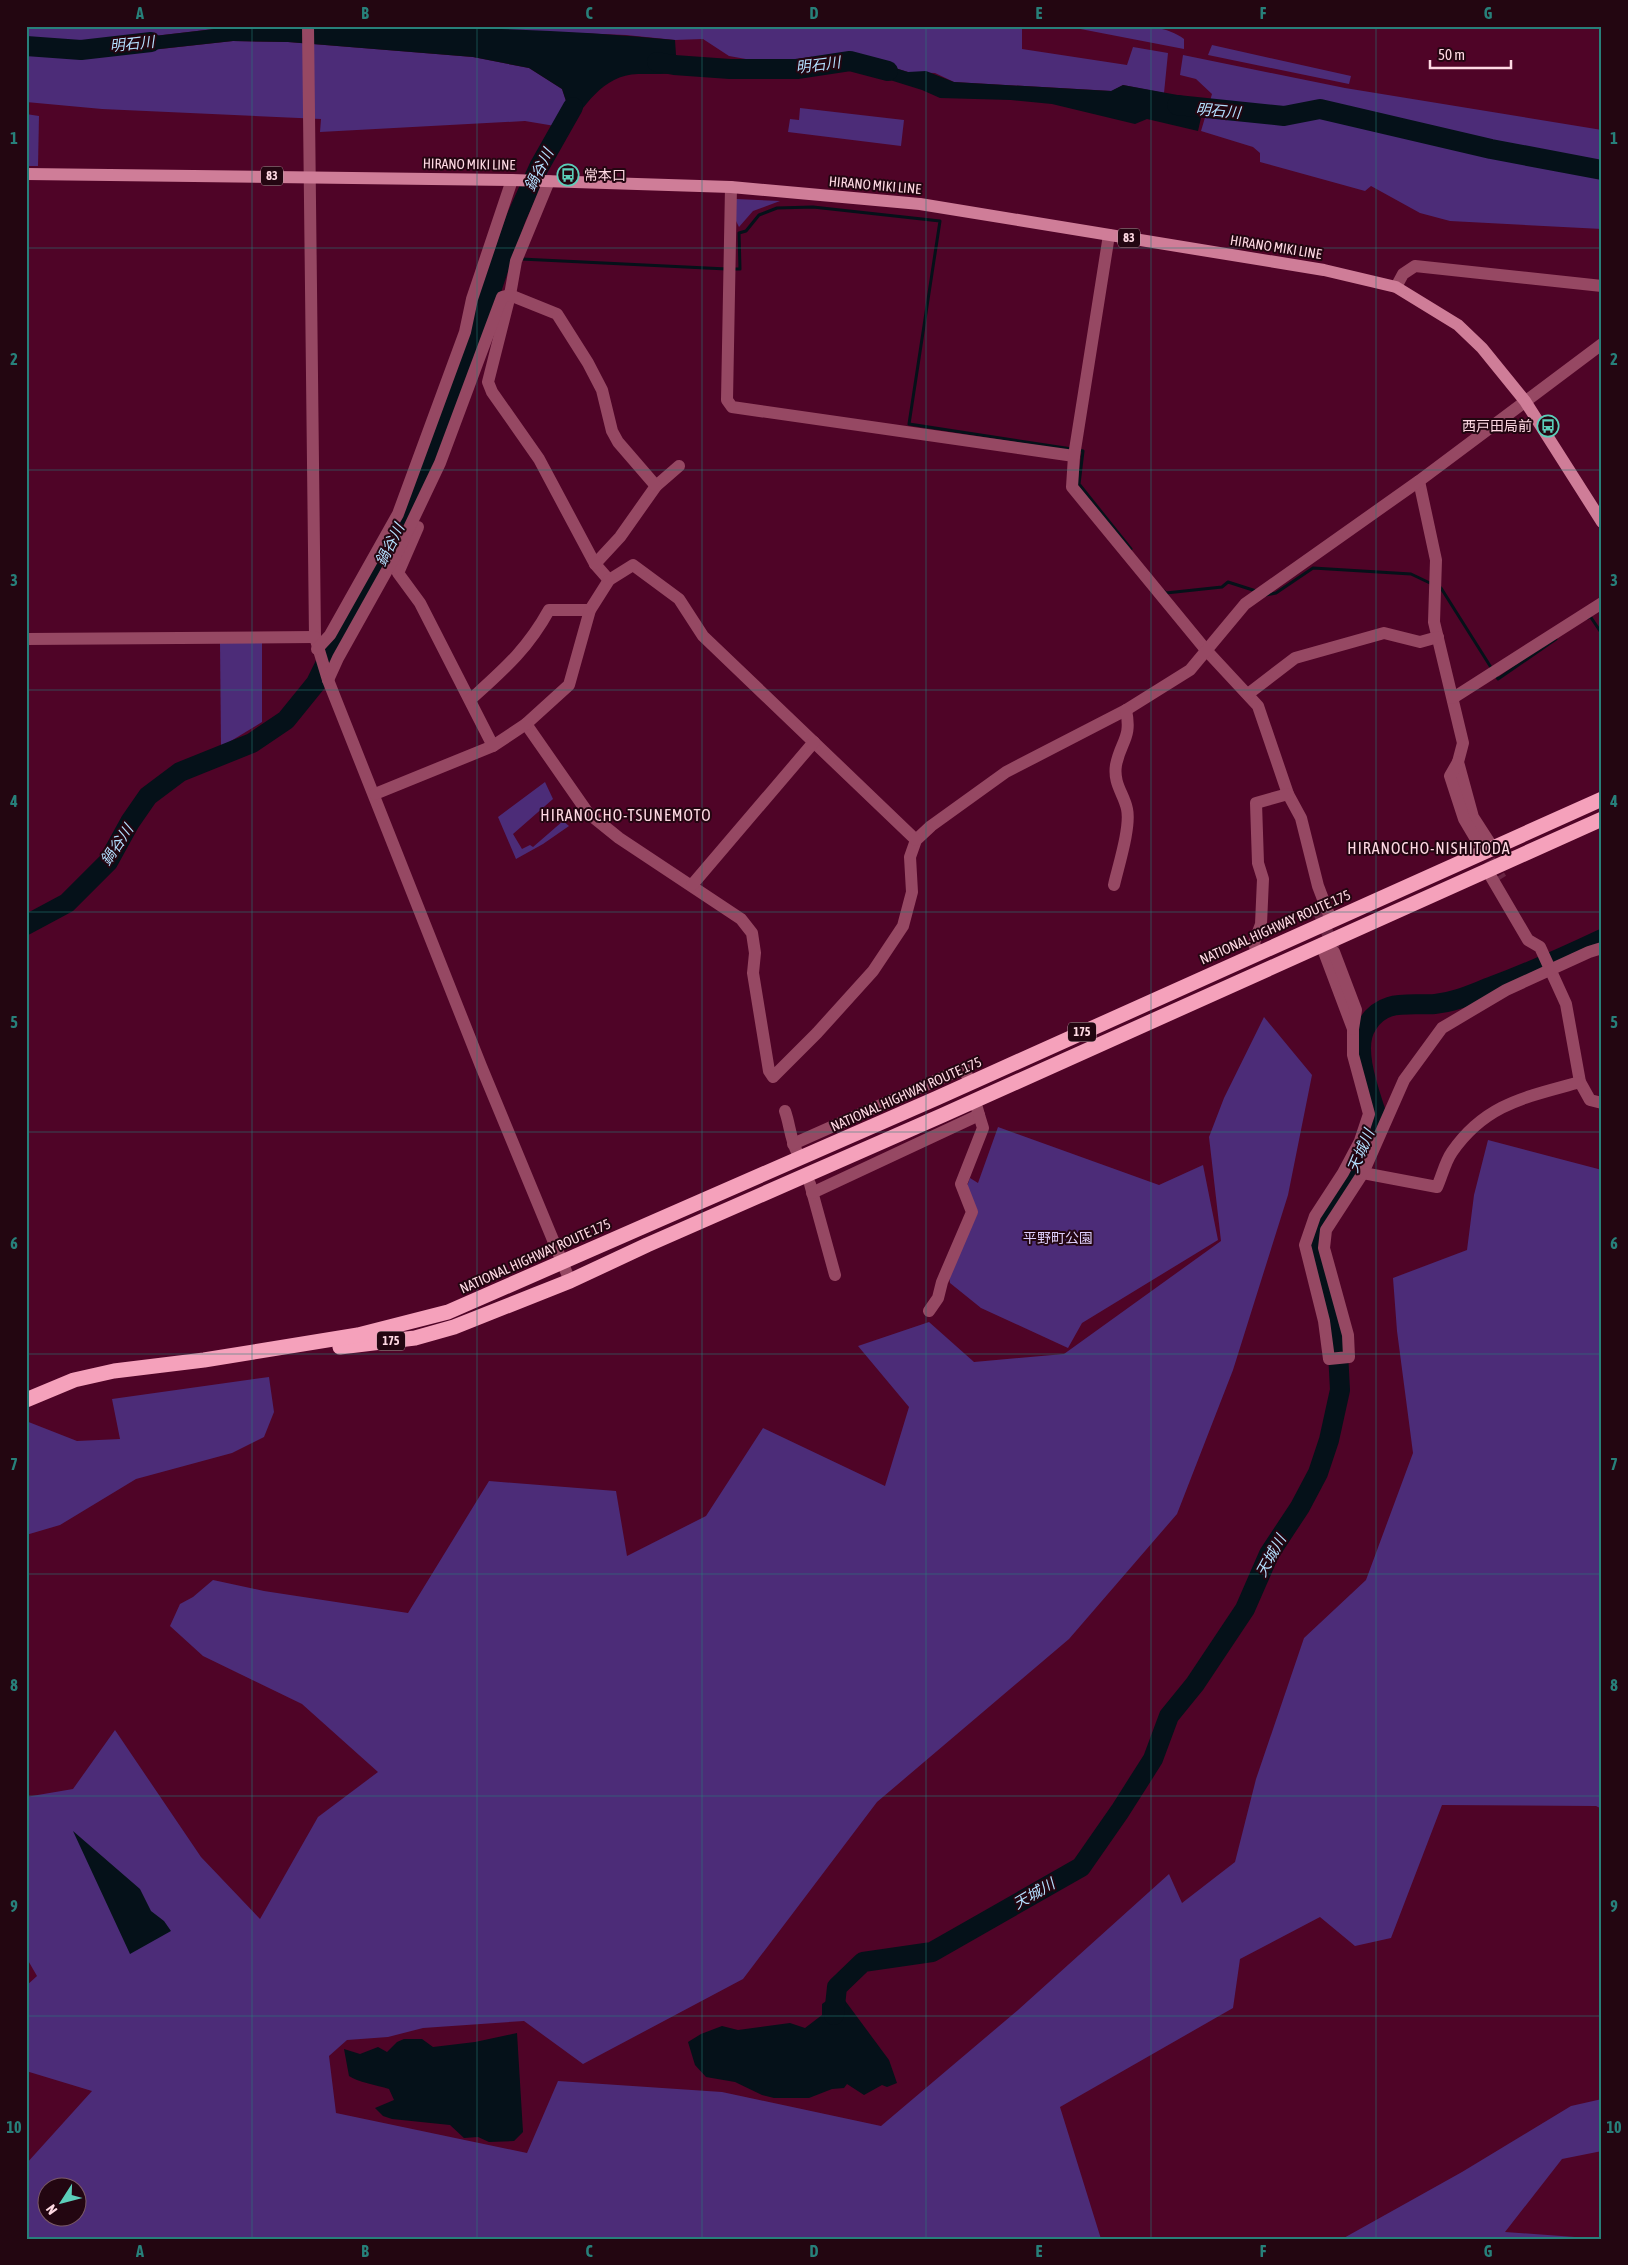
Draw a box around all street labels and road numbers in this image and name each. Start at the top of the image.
street label: HIRANO MIKI LINE [423,155,515,173]
road number: 83 [261,167,283,186]
street label: HIRANO MIKI LINE [828,173,922,197]
road number: 83 [1118,228,1140,248]
street label: HIRANO MIKI LINE [1229,232,1323,262]
street label: NATIONAL HIGHWAY ROUTE 175 [1197,886,1353,968]
road number: 175 [1068,1022,1096,1042]
street label: NATIONAL HIGHWAY ROUTE 175 [828,1053,984,1135]
street label: NATIONAL HIGHWAY ROUTE 175 [457,1215,613,1297]
road number: 175 [377,1332,405,1350]

